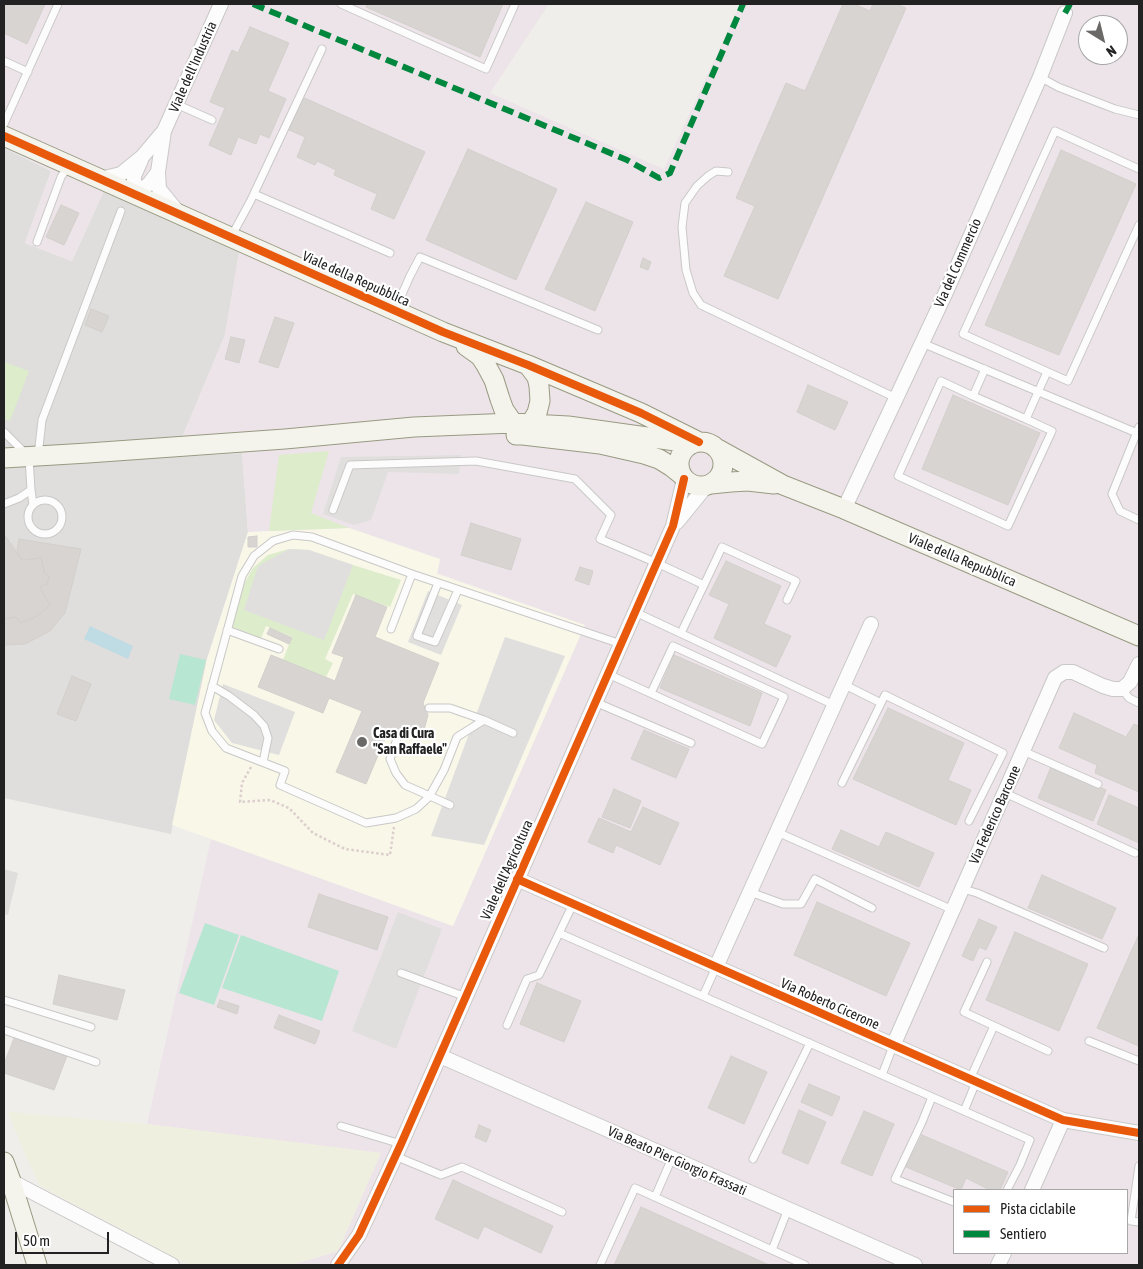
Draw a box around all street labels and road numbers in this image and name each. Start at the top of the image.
street label: Viale dell'Industria [165,19,221,115]
street label: Via del Commercio [931,216,985,310]
street label: Viale della Repubblica [300,248,412,310]
street label: Viale della Repubblica [905,530,1019,590]
street label: Via Federico Barcone [966,763,1024,867]
street label: Viale dell'Agricoltura [477,817,537,923]
street label: Via Roberto Cicerone [778,975,882,1033]
street label: Via Beato Pier Giorgio Frassati [605,1123,749,1199]

